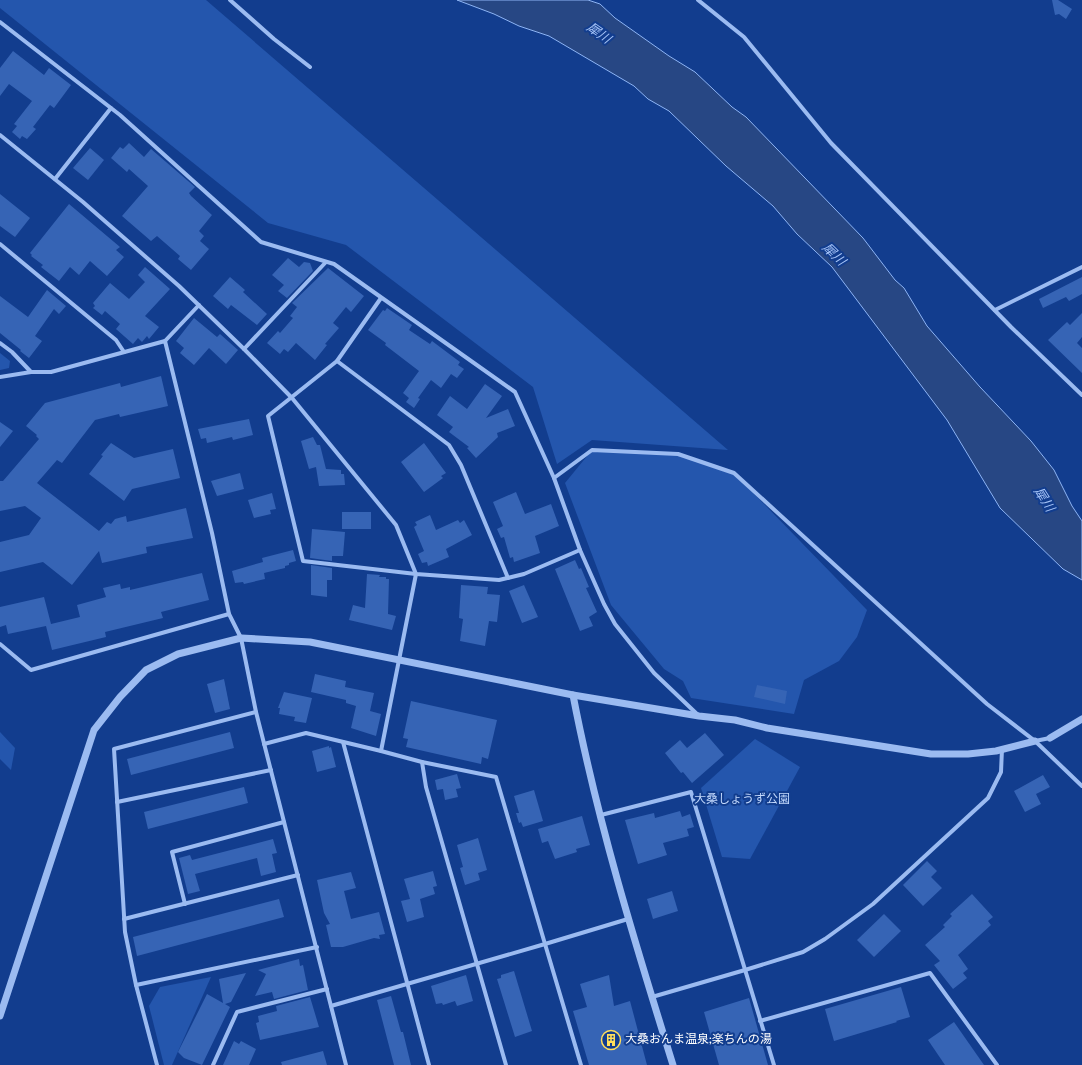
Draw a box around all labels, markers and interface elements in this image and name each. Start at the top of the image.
water label: 犀川 [583,20,615,49]
water label: 犀川 [818,240,849,271]
water label: 犀川 [1029,485,1058,517]
park label: 大桑しょうず公園 [694,792,790,808]
building icon: 大桑おんま温泉;楽ちんの湯 [600,1029,622,1051]
place label: 大桑おんま温泉;楽ちんの湯 [625,1032,772,1048]

